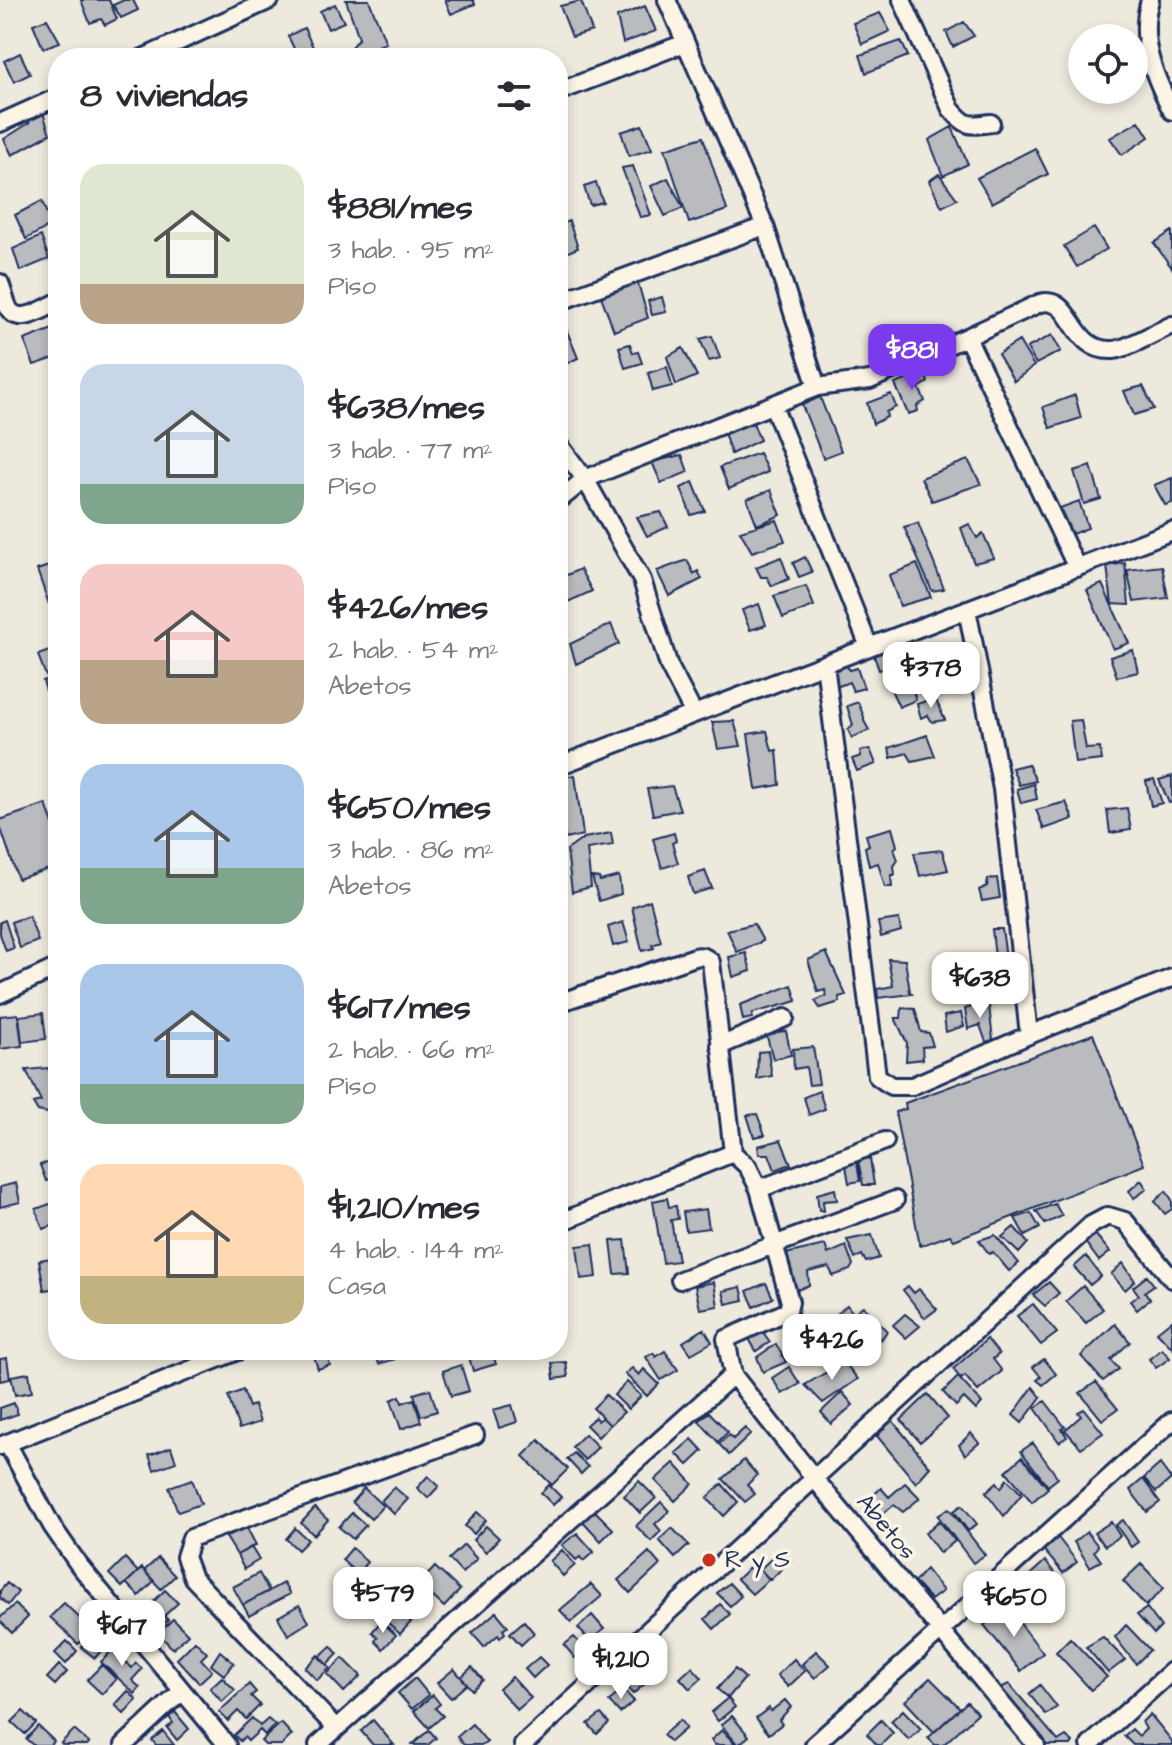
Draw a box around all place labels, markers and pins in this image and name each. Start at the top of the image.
pin: $881 [865,324,959,392]
pin: $378 [884,642,978,710]
pin: $638 [933,952,1027,1020]
pin: $426 [785,1314,879,1382]
place label: R y S [725,1543,790,1578]
marker: R y S [700,1551,718,1569]
pin: $579 [336,1567,430,1635]
pin: $650 [967,1571,1061,1639]
pin: $617 [75,1600,169,1668]
pin: $1,210 [556,1633,686,1701]

